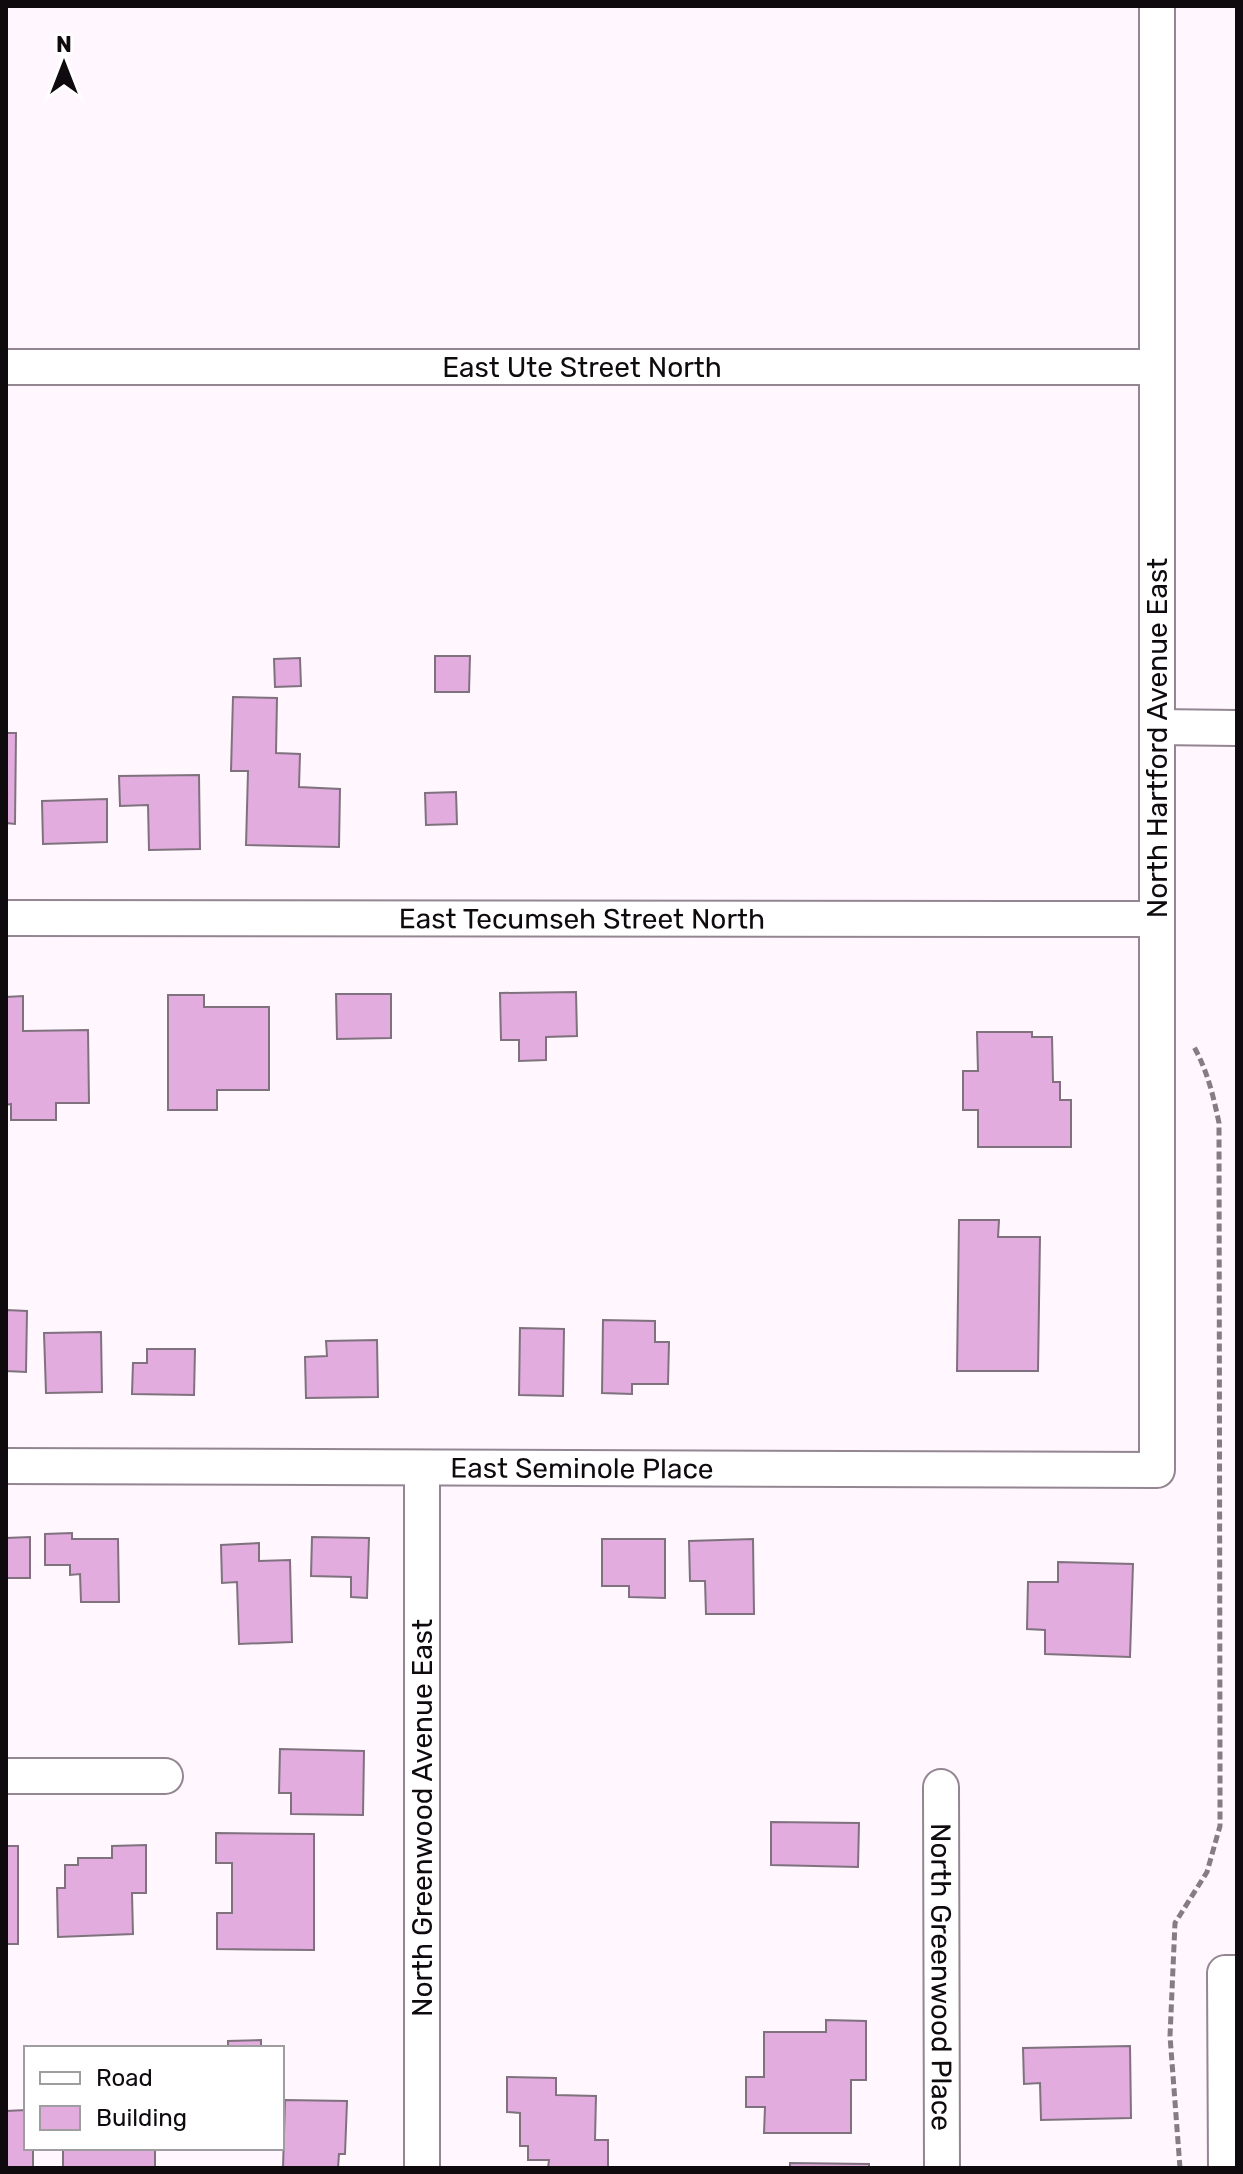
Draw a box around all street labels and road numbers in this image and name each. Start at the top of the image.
street label: East Ute Street North [442,351,722,384]
street label: North Hartford Avenue East [1141,558,1174,918]
street label: East Tecumseh Street North [399,902,765,935]
street label: East Seminole Place [450,1451,714,1485]
street label: North Greenwood Avenue East [406,1619,439,2017]
street label: North Greenwood Place [925,1823,958,2131]

